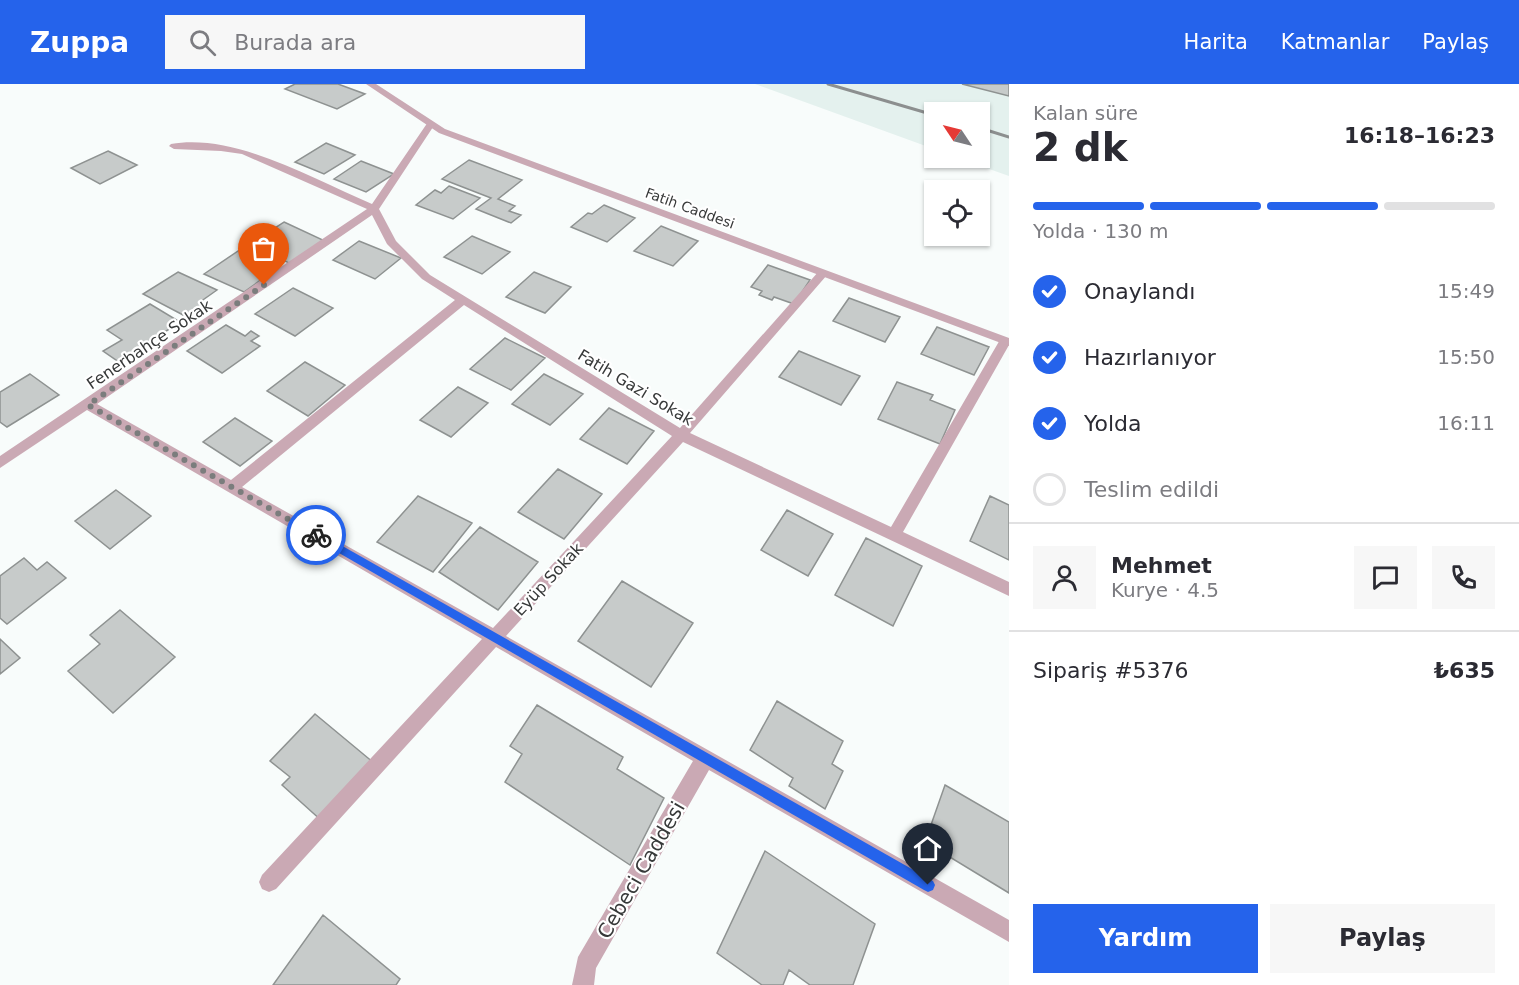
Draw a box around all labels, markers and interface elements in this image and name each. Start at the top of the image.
search box [165,15,585,69]
text: Zuppa [30,26,129,59]
icon: search [186,26,219,59]
text: Burada ara [234,30,356,55]
text: Harita [1184,30,1248,54]
text: Katmanlar [1281,30,1389,54]
text: Paylaş [1422,30,1489,54]
text: Kalan süre [1033,101,1138,125]
north arrow [924,102,990,168]
map controls [924,102,990,246]
text: 16:18–16:23 [1344,123,1495,148]
text: 2 dk [1033,125,1128,170]
button: locate [924,180,990,246]
street label: Fatih Caddesi [643,184,737,232]
text: Yolda · 130 m [1033,219,1168,243]
pin [238,223,289,285]
icon: bag [247,232,280,265]
icon: check [1033,275,1066,308]
text: Onaylandı [1084,279,1195,304]
text: 15:49 [1437,279,1495,303]
street label: Fenerbahçe Sokak [83,295,216,393]
icon: check [1033,341,1066,374]
street label: Fatih Gazi Sokak [574,345,698,430]
text: Hazırlanıyor [1084,345,1216,370]
text: 15:50 [1437,345,1495,369]
icon: check [1033,407,1066,440]
text: Yolda [1084,411,1142,436]
text: 16:11 [1437,411,1495,435]
text: Teslim edildi [1084,477,1219,502]
courier [286,505,346,565]
icon: bike [300,519,333,552]
street label: Eyüp Sokak [510,538,588,620]
button: person [1033,546,1096,609]
button: chat [1354,546,1417,609]
button: phone [1432,546,1495,609]
text: Mehmet [1111,553,1212,578]
text: Kurye · 4.5 [1111,578,1219,602]
text: Sipariş #5376 [1033,658,1189,683]
text: ₺635 [1434,658,1495,683]
street label: Cebeci Caddesi [592,797,690,943]
pin [902,823,953,885]
icon: home [911,832,944,865]
button: Yardım [1033,904,1258,973]
button: Paylaş [1270,904,1495,973]

